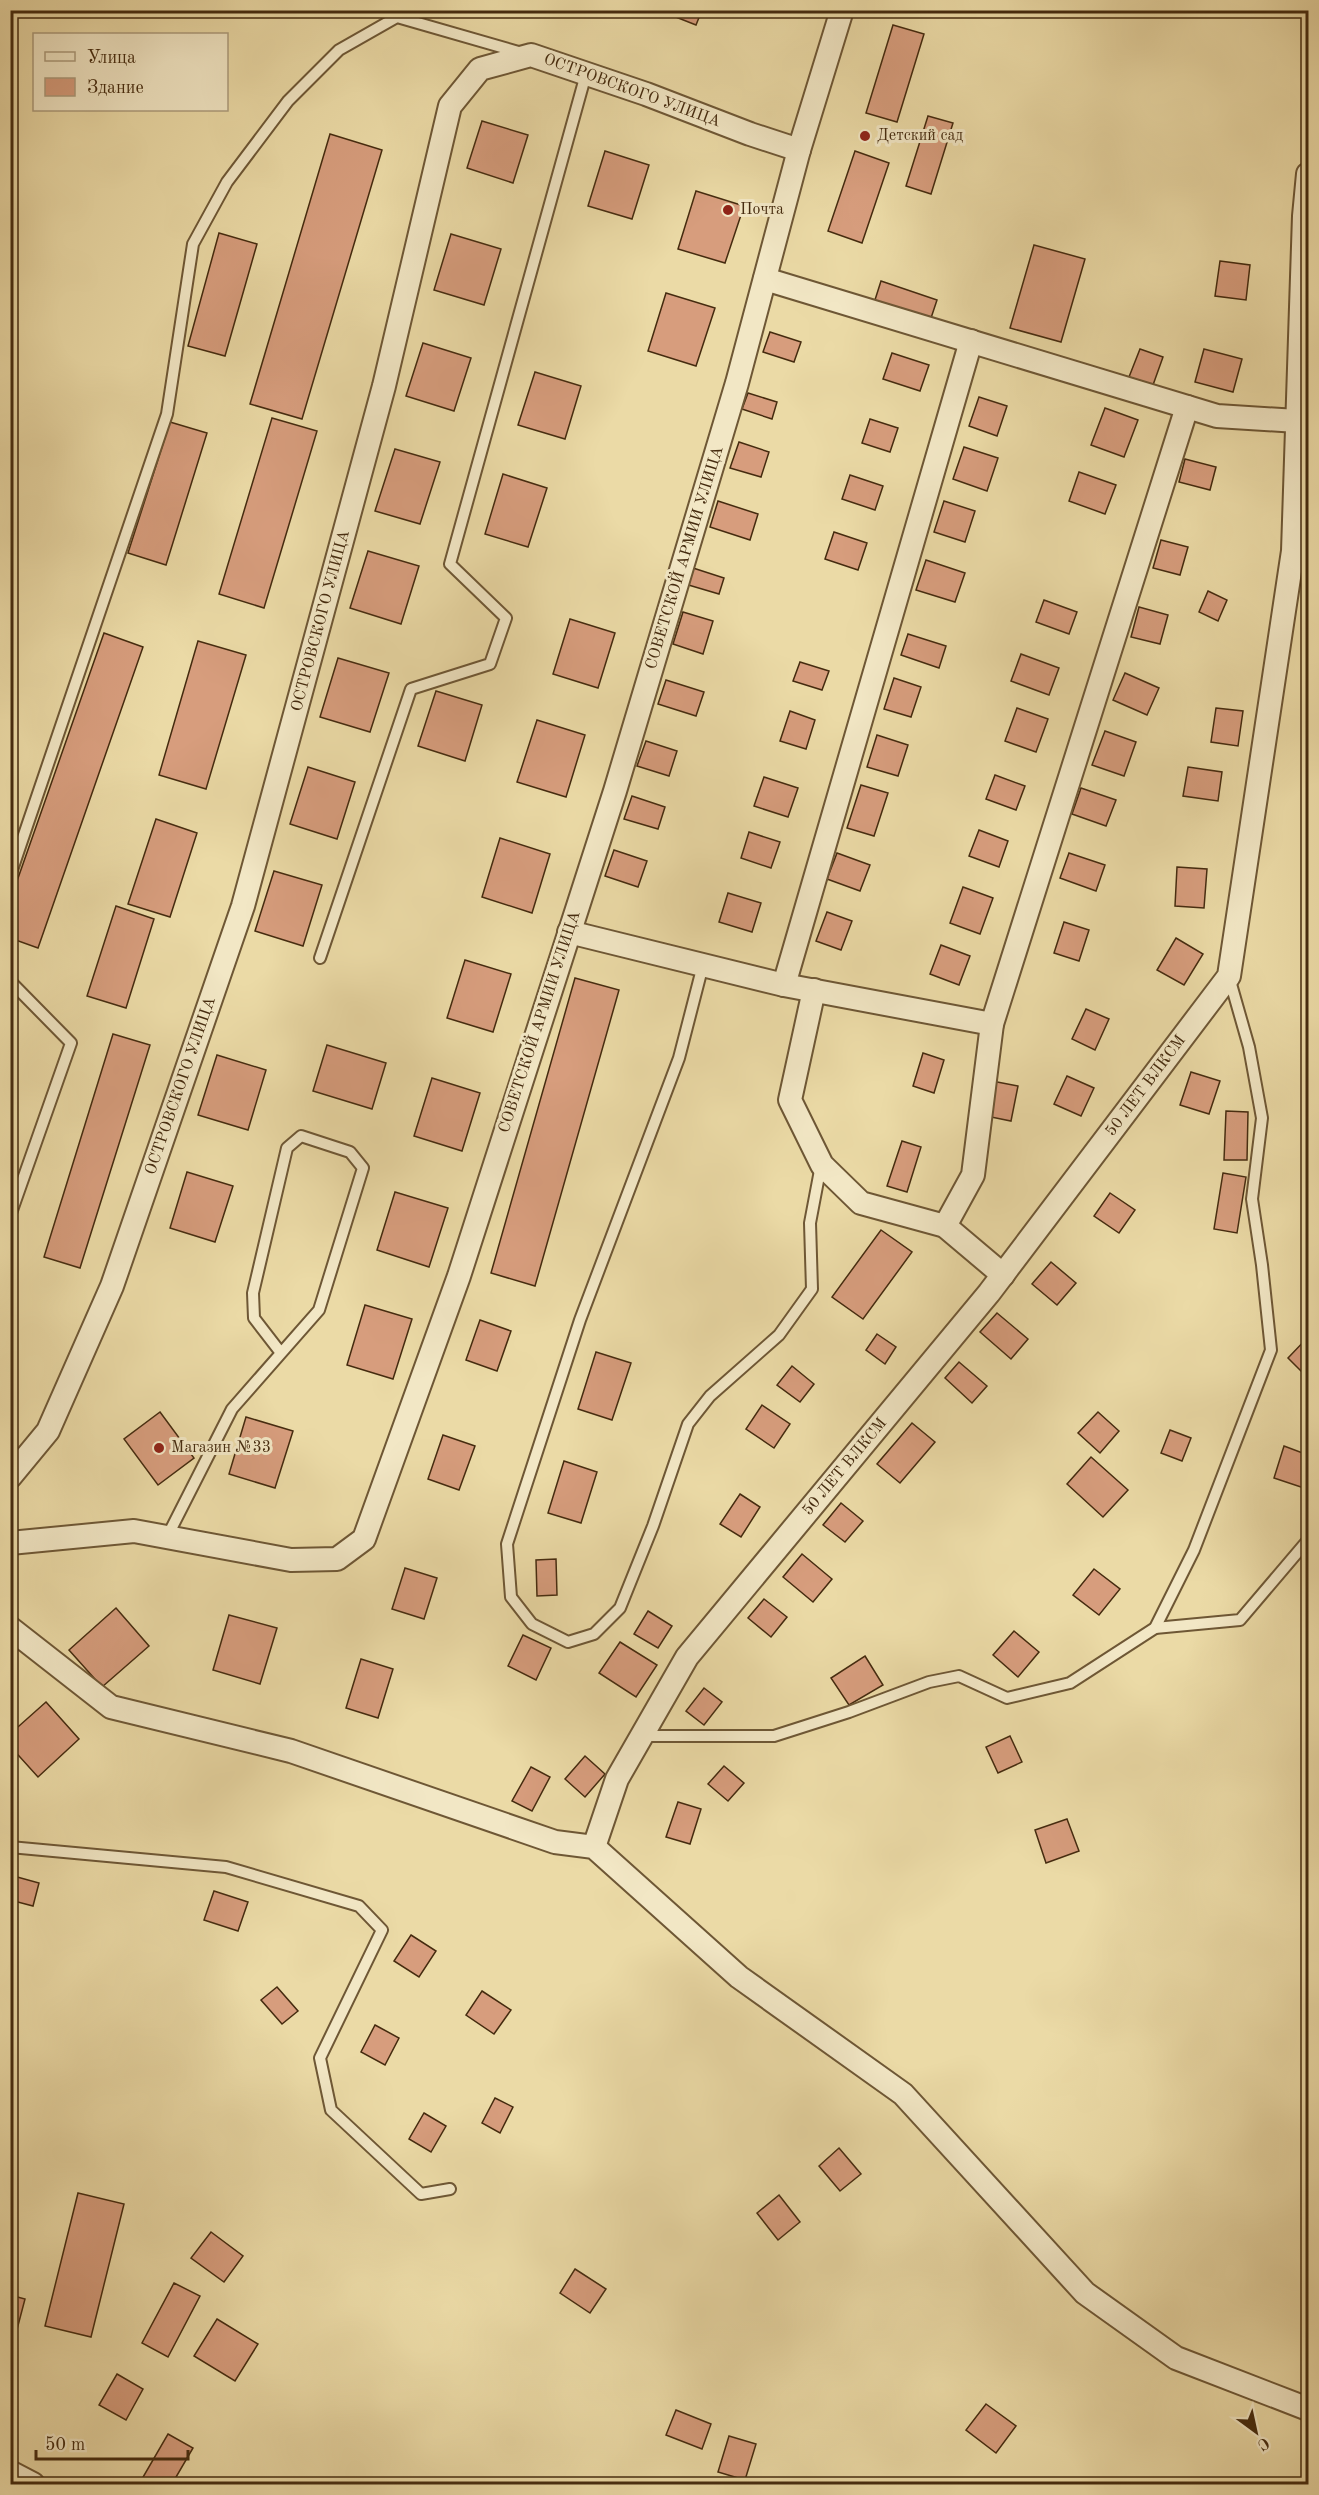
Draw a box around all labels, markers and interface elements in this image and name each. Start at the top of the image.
legend [33,33,228,111]
text: Улица [87,49,136,67]
street label: ОСТРОВСКОГО УЛИЦА [541,52,723,130]
text: Здание [87,79,144,97]
place label: Детский сад [877,128,963,144]
marker: Детский сад [858,129,872,143]
place label: Почта [740,202,784,218]
marker: Почта [721,203,735,217]
street label: СОВЕТСКОЙ АРМИИ УЛИЦА [640,443,727,671]
street label: ОСТРОВСКОГО УЛИЦА [289,529,353,713]
street label: СОВЕТСКОЙ АРМИИ УЛИЦА [493,908,583,1135]
street label: ОСТРОВСКОГО УЛИЦА [143,995,219,1177]
street label: 50 ЛЕТ ВЛКСМ [1103,1033,1189,1139]
street label: 50 ЛЕТ ВЛКСМ [800,1415,890,1519]
place label: Магазин №33 [171,1440,271,1456]
marker: Магазин №33 [152,1441,166,1455]
north arrow [1226,2402,1286,2462]
scale bar [36,2423,188,2461]
text: С [1254,2433,1272,2452]
text: 50 m [45,2436,85,2454]

